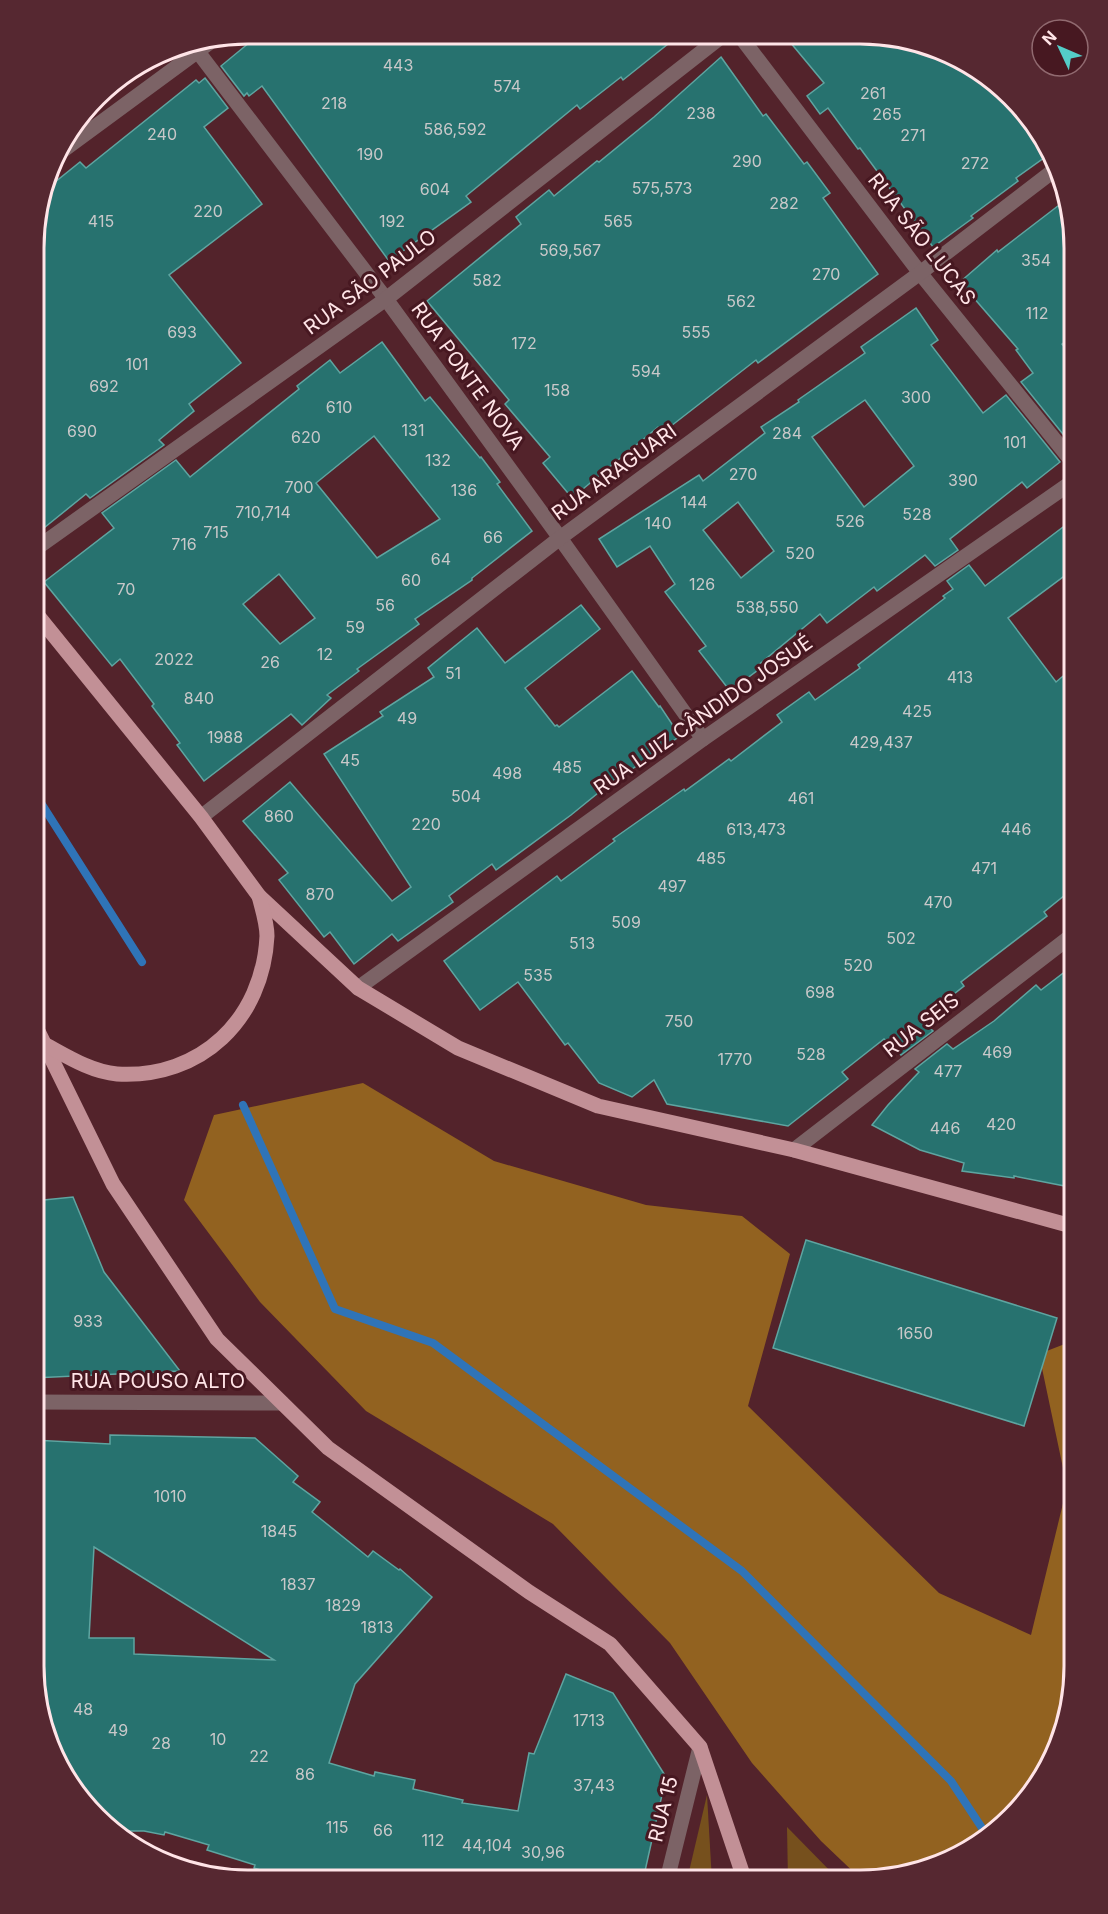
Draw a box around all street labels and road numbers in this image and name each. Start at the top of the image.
street label: RUA SÃO LUCAS [863,168,982,310]
street label: RUA SÃO PAULO [299,224,441,340]
street label: RUA PONTE NOVA [406,298,530,455]
street label: RUA ARAGUARI [547,419,681,525]
street label: RUA LUIZ CÂNDIDO JOSUÉ [589,629,817,800]
street label: RUA SEIS [878,988,964,1062]
street label: RUA POUSO ALTO [71,1369,245,1393]
street label: RUA 15 [643,1774,683,1844]

